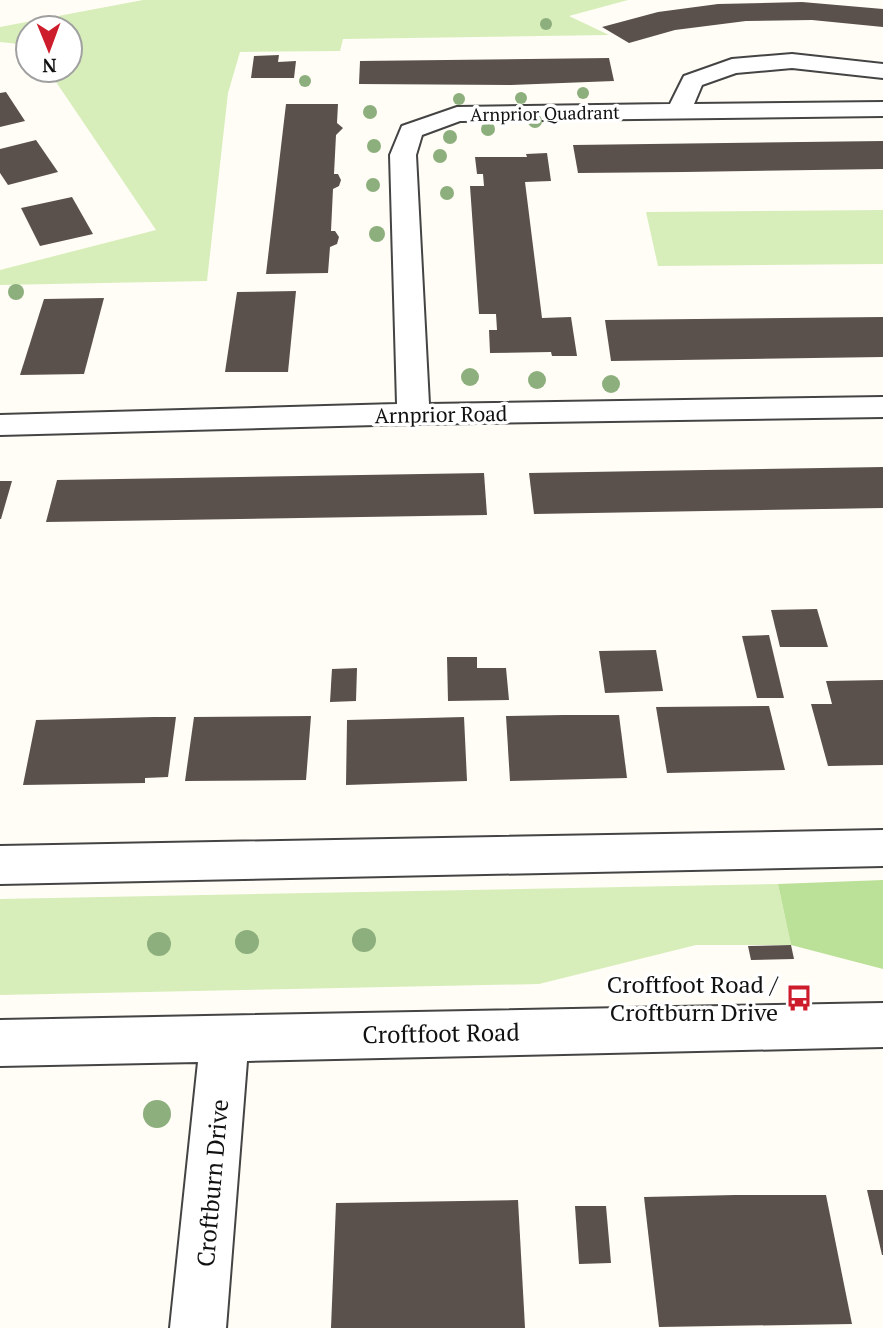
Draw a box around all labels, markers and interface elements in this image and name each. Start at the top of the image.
north arrow [14,14,84,84]
text: N [41,54,57,79]
street label: Arnprior Quadrant [470,100,620,126]
street label: Arnprior Road [374,399,508,429]
place label: Croftfoot Road / Croftburn Drive [607,968,779,1028]
bus stop icon: Croftfoot Road / Croftburn Drive [784,983,814,1013]
street label: Croftfoot Road [362,1016,520,1050]
street label: Croftburn Drive [189,1098,235,1268]

